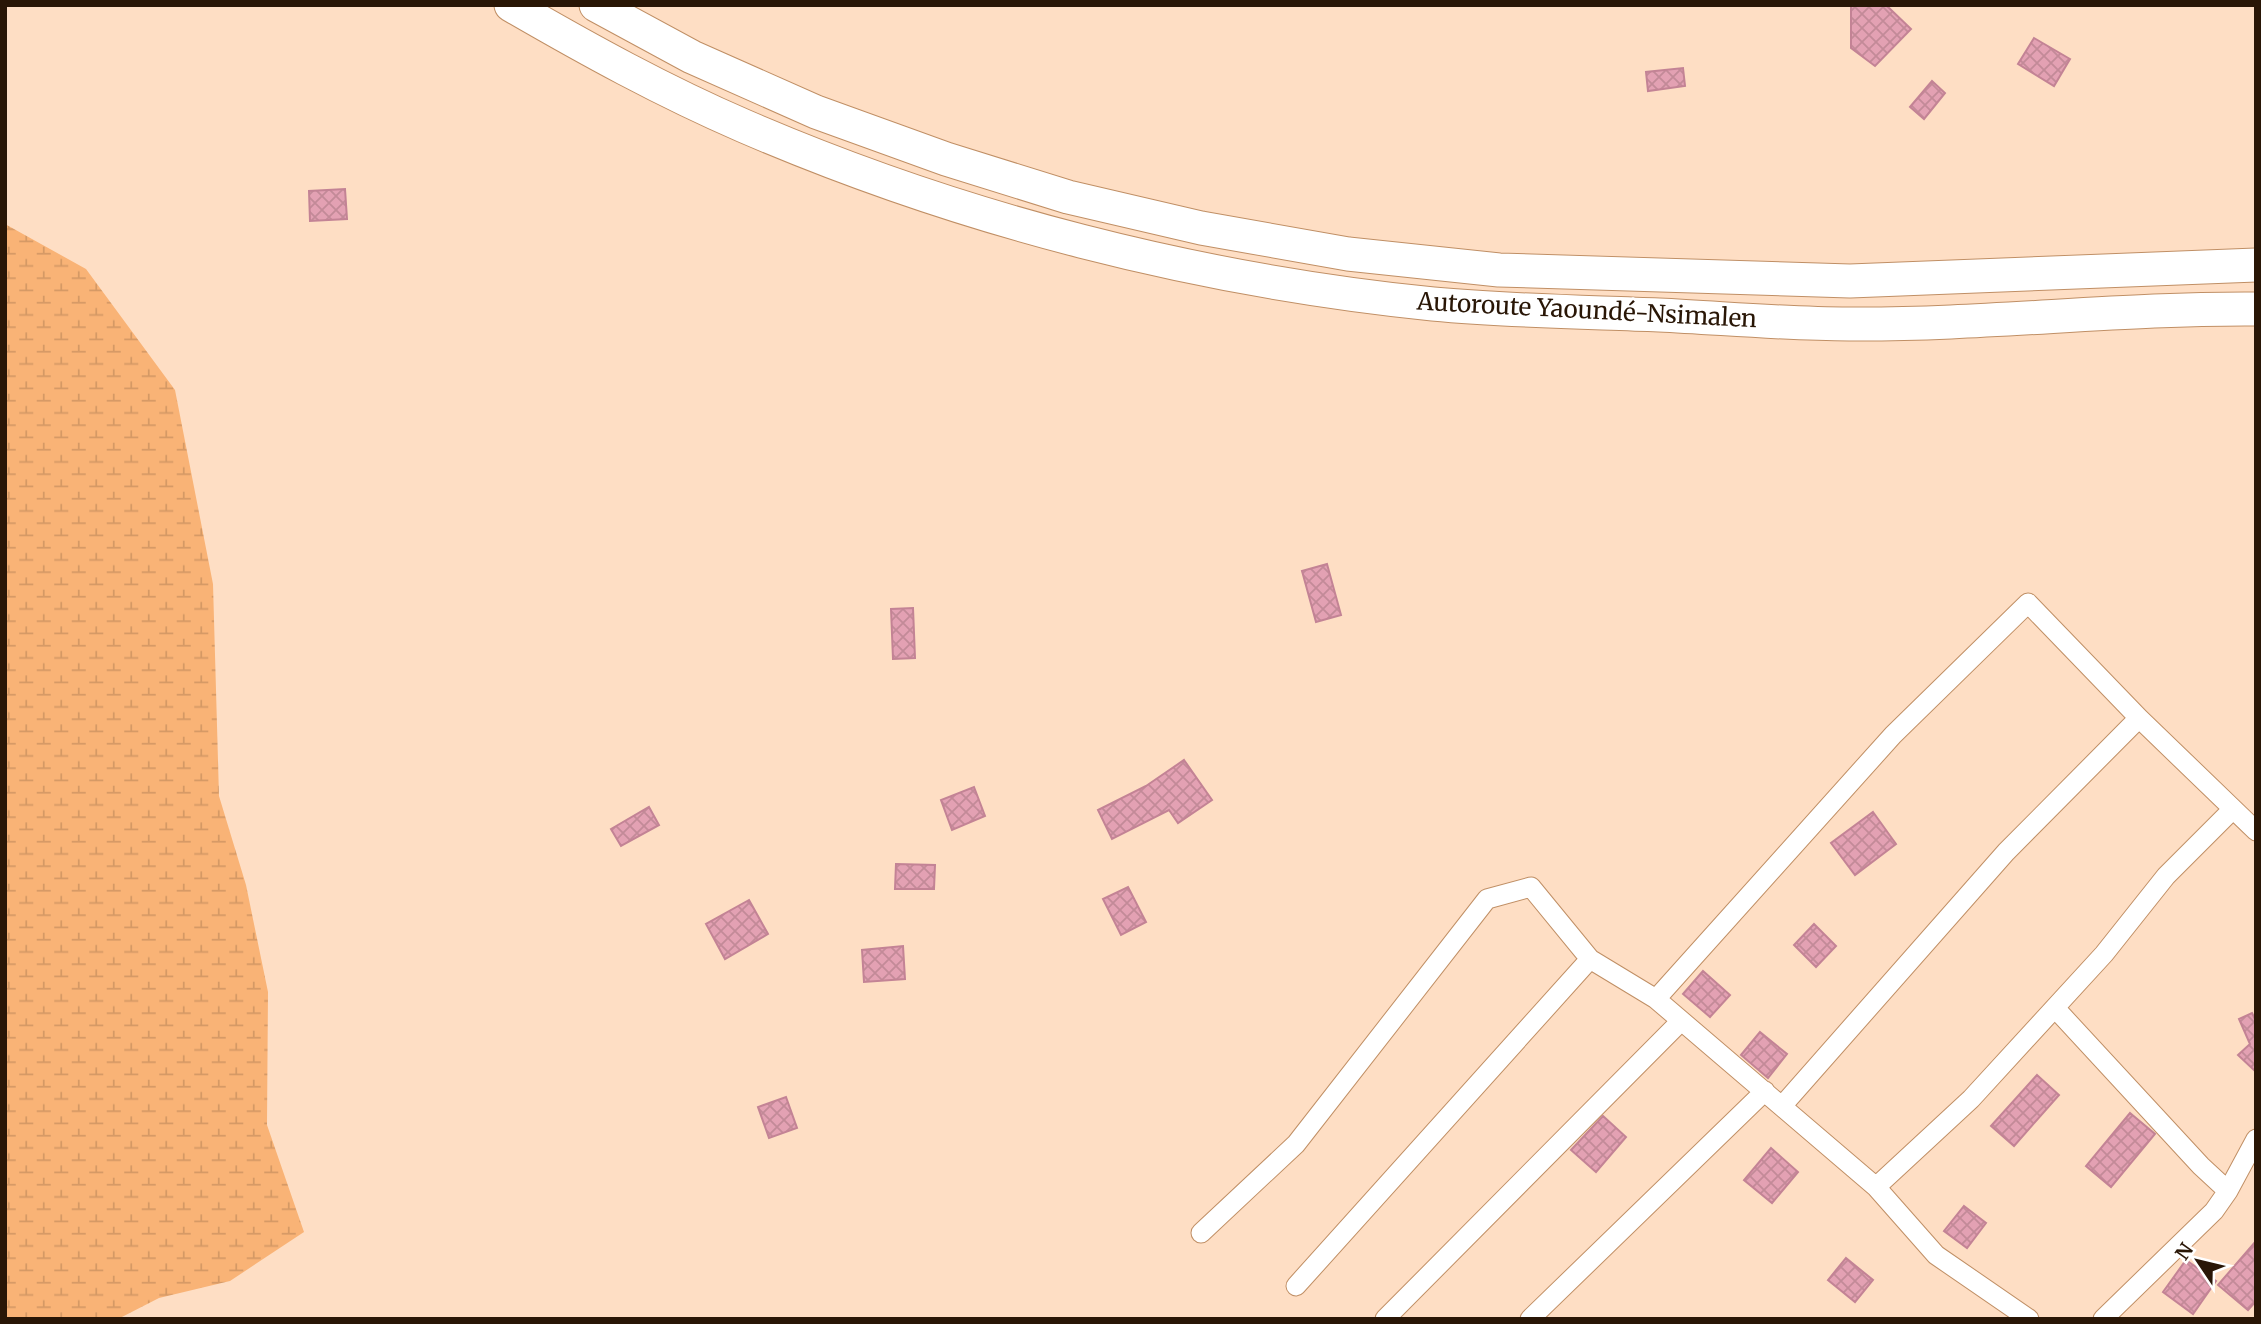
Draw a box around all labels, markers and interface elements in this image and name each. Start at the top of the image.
street label: Autoroute Yaoundé-Nsimalen [1415,286,1758,334]
north arrow [2163,1226,2233,1296]
text: N [2170,1238,2198,1264]

